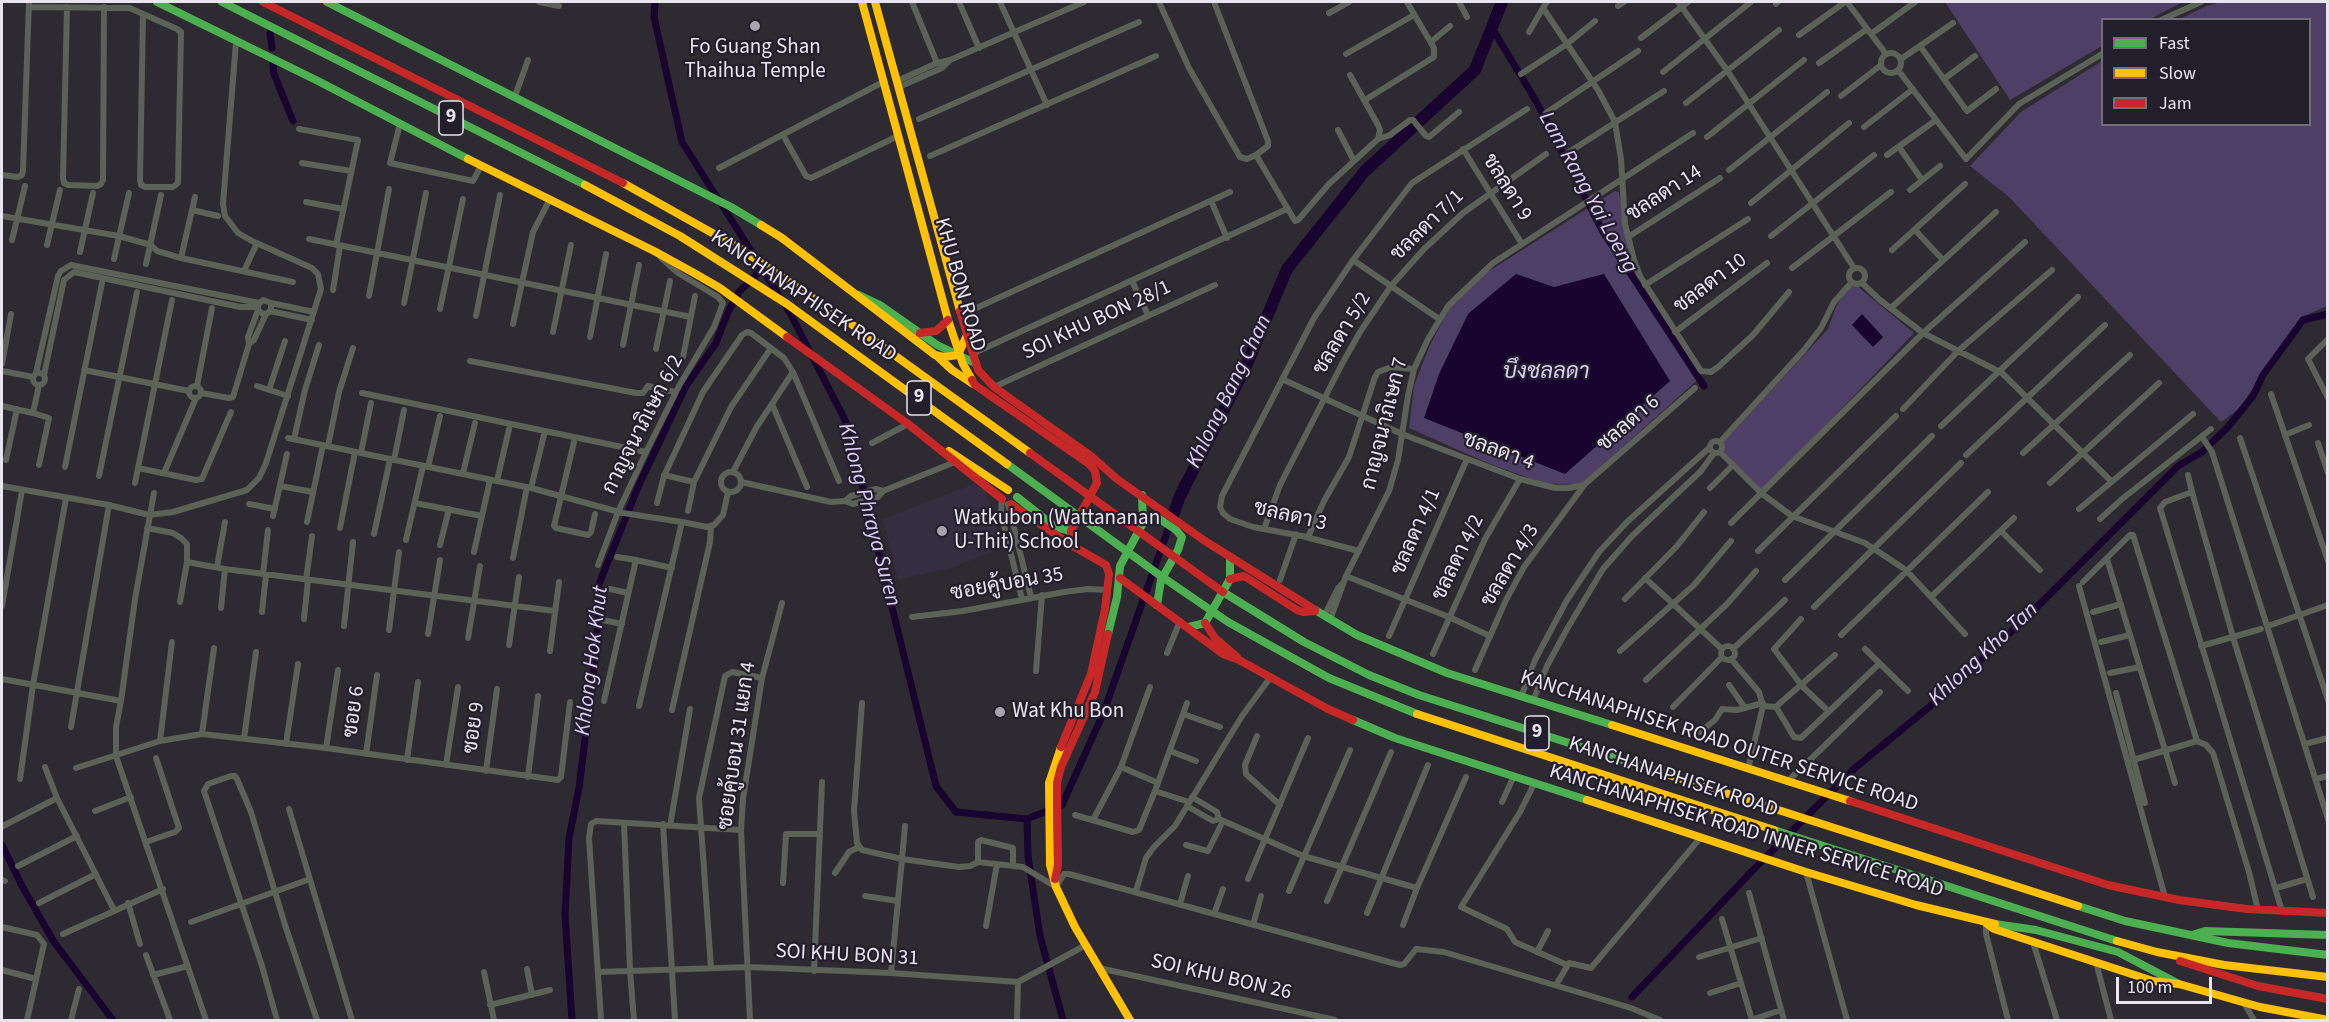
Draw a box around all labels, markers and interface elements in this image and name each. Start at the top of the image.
legend [2101,18,2311,126]
marker: Fo Guang Shan Thaihua Temple [748,19,762,33]
text: Fast [2159,31,2190,56]
place label: Fo Guang Shan Thaihua Temple [684,35,826,85]
text: Slow [2159,61,2196,86]
text: Jam [2159,91,2192,116]
road number: 9 [439,101,463,135]
water label: Lam Rang Yai Loeng [1532,108,1642,278]
street label: ชลลดา 9 [1476,150,1536,226]
street label: ชลลดา 14 [1623,160,1707,228]
street label: ชลลดา 7/1 [1386,185,1470,267]
street label: KHU BON ROAD [928,215,990,355]
street label: KANCHANAPHISEK ROAD [705,225,901,369]
street label: ชลลดา 10 [1670,248,1752,320]
street label: SOI KHU BON 28/1 [1019,276,1175,366]
street label: ชลลดา 5/2 [1308,288,1378,380]
water label: Khlong Bang Chan [1182,311,1278,473]
street label: กาญจนาภิเษก 6/2 [598,351,690,499]
street label: กาญจนาภิเษก 7 [1357,355,1415,493]
water label: บึงชลลดา [1503,360,1589,386]
road number: 9 [907,381,931,415]
street label: ชลลดา 6 [1593,390,1665,458]
water label: Khlong Phraya Suren [831,420,905,610]
street label: ชลลดา 4 [1459,427,1537,477]
street label: ชลลดา 4/1 [1387,485,1447,579]
street label: ชลลดา 3 [1251,496,1329,538]
place label: Watkubon (Wattananan U-Thit) School [954,506,1160,556]
street label: ชลลดา 4/2 [1427,511,1491,605]
street label: ชลลดา 4/3 [1476,520,1546,612]
marker: Watkubon (Wattananan U-Thit) School [935,524,949,538]
street label: ซอยคู้บอน 35 [949,563,1065,607]
water label: Khlong Hok Khut [571,585,615,737]
water label: Khlong Kho Tan [1924,597,2044,713]
street label: ซอยคู้บอน 31 แยก 4 [714,660,762,832]
street label: KANCHANAPHISEK ROAD OUTER SERVICE ROAD [1517,666,1921,818]
street label: ซอย 6 [339,685,371,739]
place label: Wat Khu Bon [1012,699,1124,725]
street label: ซอย 9 [459,701,491,755]
marker: Wat Khu Bon [993,705,1007,719]
road number: 9 [1525,716,1549,750]
street label: KANCHANAPHISEK ROAD [1565,732,1781,824]
street label: KANCHANAPHISEK ROAD INNER SERVICE ROAD [1546,760,1946,904]
street label: SOI KHU BON 31 [775,940,919,972]
street label: SOI KHU BON 26 [1148,950,1294,1006]
scale bar [2119,965,2215,1003]
text: 100 m [2127,975,2172,1000]

